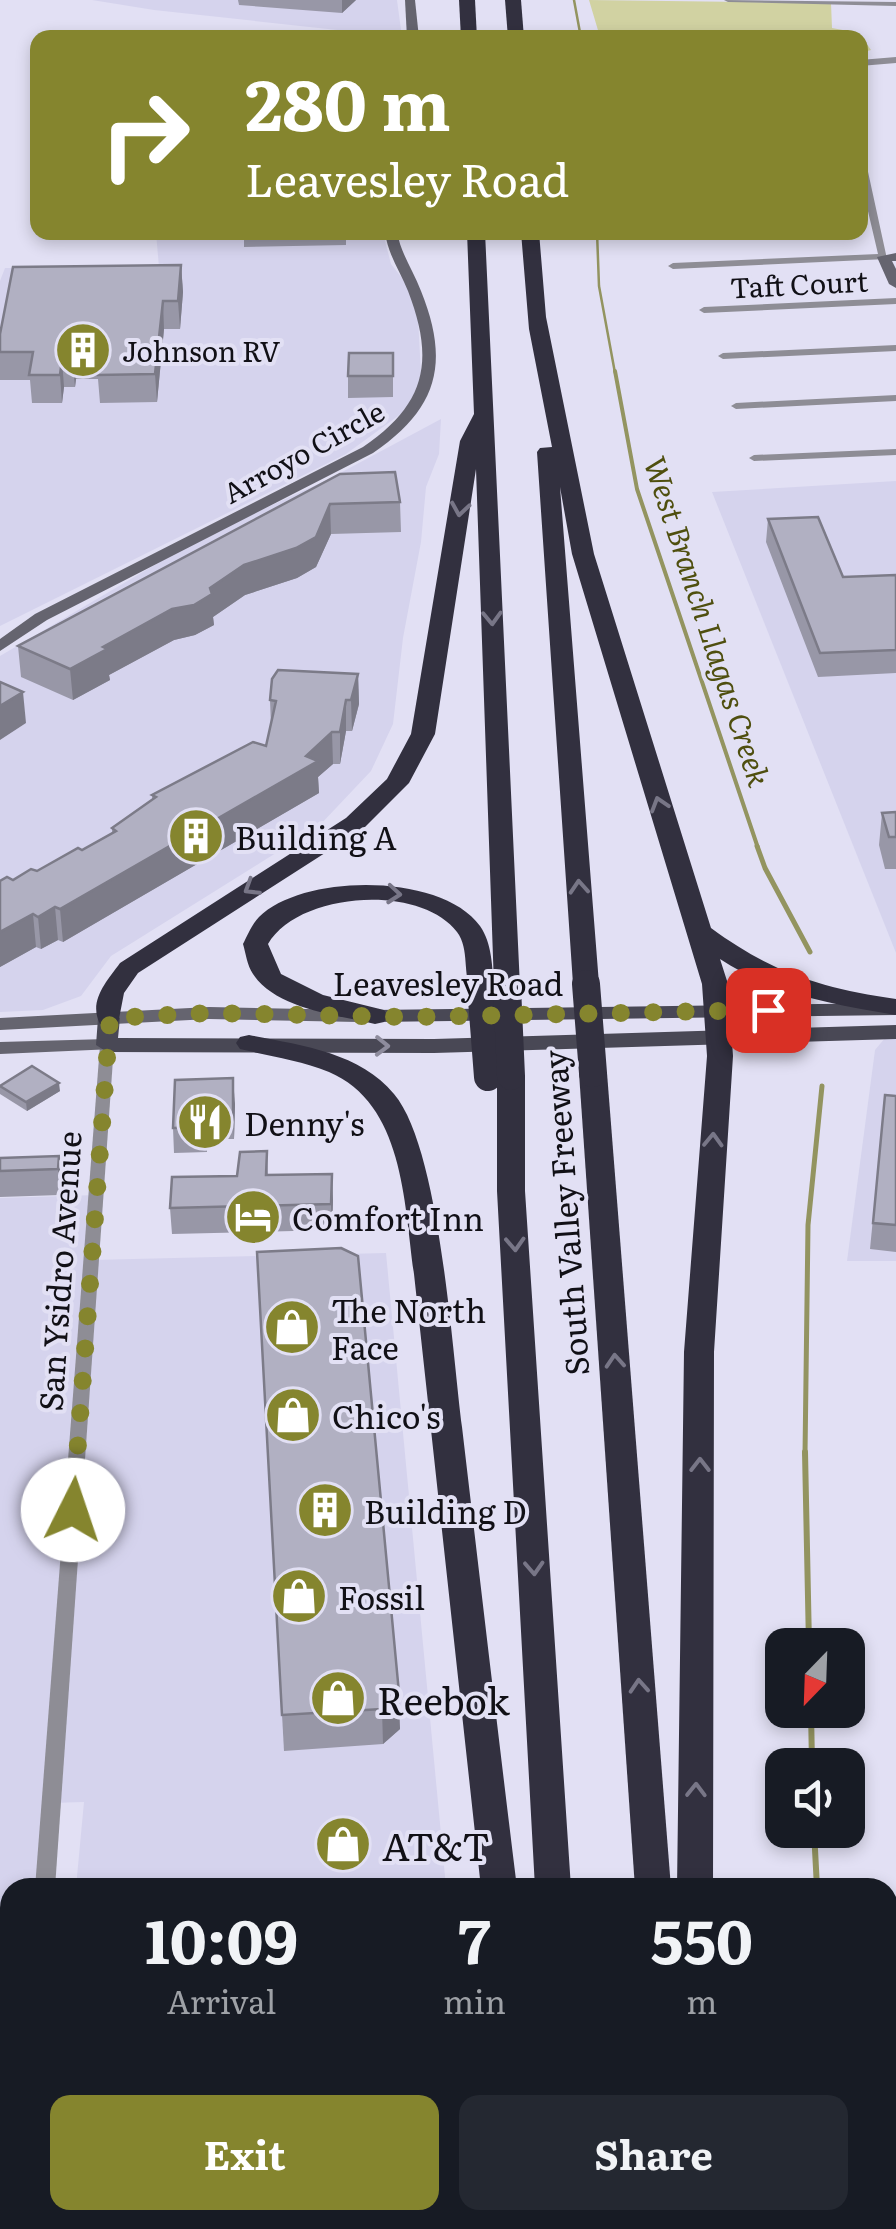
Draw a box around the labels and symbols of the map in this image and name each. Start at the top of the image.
street label: Taft Court [729,258,870,308]
building icon: Johnson RV [53,320,113,380]
place label: Johnson RV [122,329,281,371]
street label: Arroyo Circle [215,389,391,513]
water label: West Branch Llagas Creek [635,450,783,792]
one-way arrow [451,500,472,517]
one-way arrow [481,610,502,626]
one-way arrow [650,797,671,814]
building icon: Building A [166,806,226,866]
place label: Building A [235,812,397,860]
one-way arrow [244,876,262,895]
one-way arrow [569,878,590,894]
one-way arrow [387,882,403,904]
street label: Leavesley Road [333,958,563,1006]
pin [726,968,811,1053]
one-way arrow [374,1035,390,1057]
street label: South Valley Freeway [529,1048,599,1377]
restaurant icon: Denny's [175,1092,235,1152]
place label: Denny's [244,1098,365,1146]
street label: San Ysidro Avenue [24,1129,92,1413]
one-way arrow [702,1132,723,1148]
hotel icon: Comfort Inn [223,1187,283,1247]
place label: Comfort Inn [292,1193,484,1241]
one-way arrow [504,1236,525,1252]
place label: The North Face [331,1285,486,1370]
shop icon: The North Face [262,1297,322,1357]
one-way arrow [605,1353,626,1369]
shop icon: Chico's [263,1385,323,1445]
place label: Chico's [332,1391,441,1439]
one-way arrow [689,1457,711,1472]
position arrow [21,1458,125,1562]
building icon: Building D [295,1480,355,1540]
place label: Building D [364,1486,527,1534]
one-way arrow [523,1561,544,1577]
shop icon: Fossil [269,1566,329,1626]
place label: Fossil [338,1572,425,1620]
north arrow [765,1628,865,1728]
shop icon: Reebok [308,1668,368,1728]
place label: Reebok [377,1670,510,1727]
one-way arrow [628,1677,650,1693]
one-way arrow [686,1782,707,1798]
shop icon: AT&T [313,1814,373,1874]
place label: AT&T [382,1816,490,1873]

